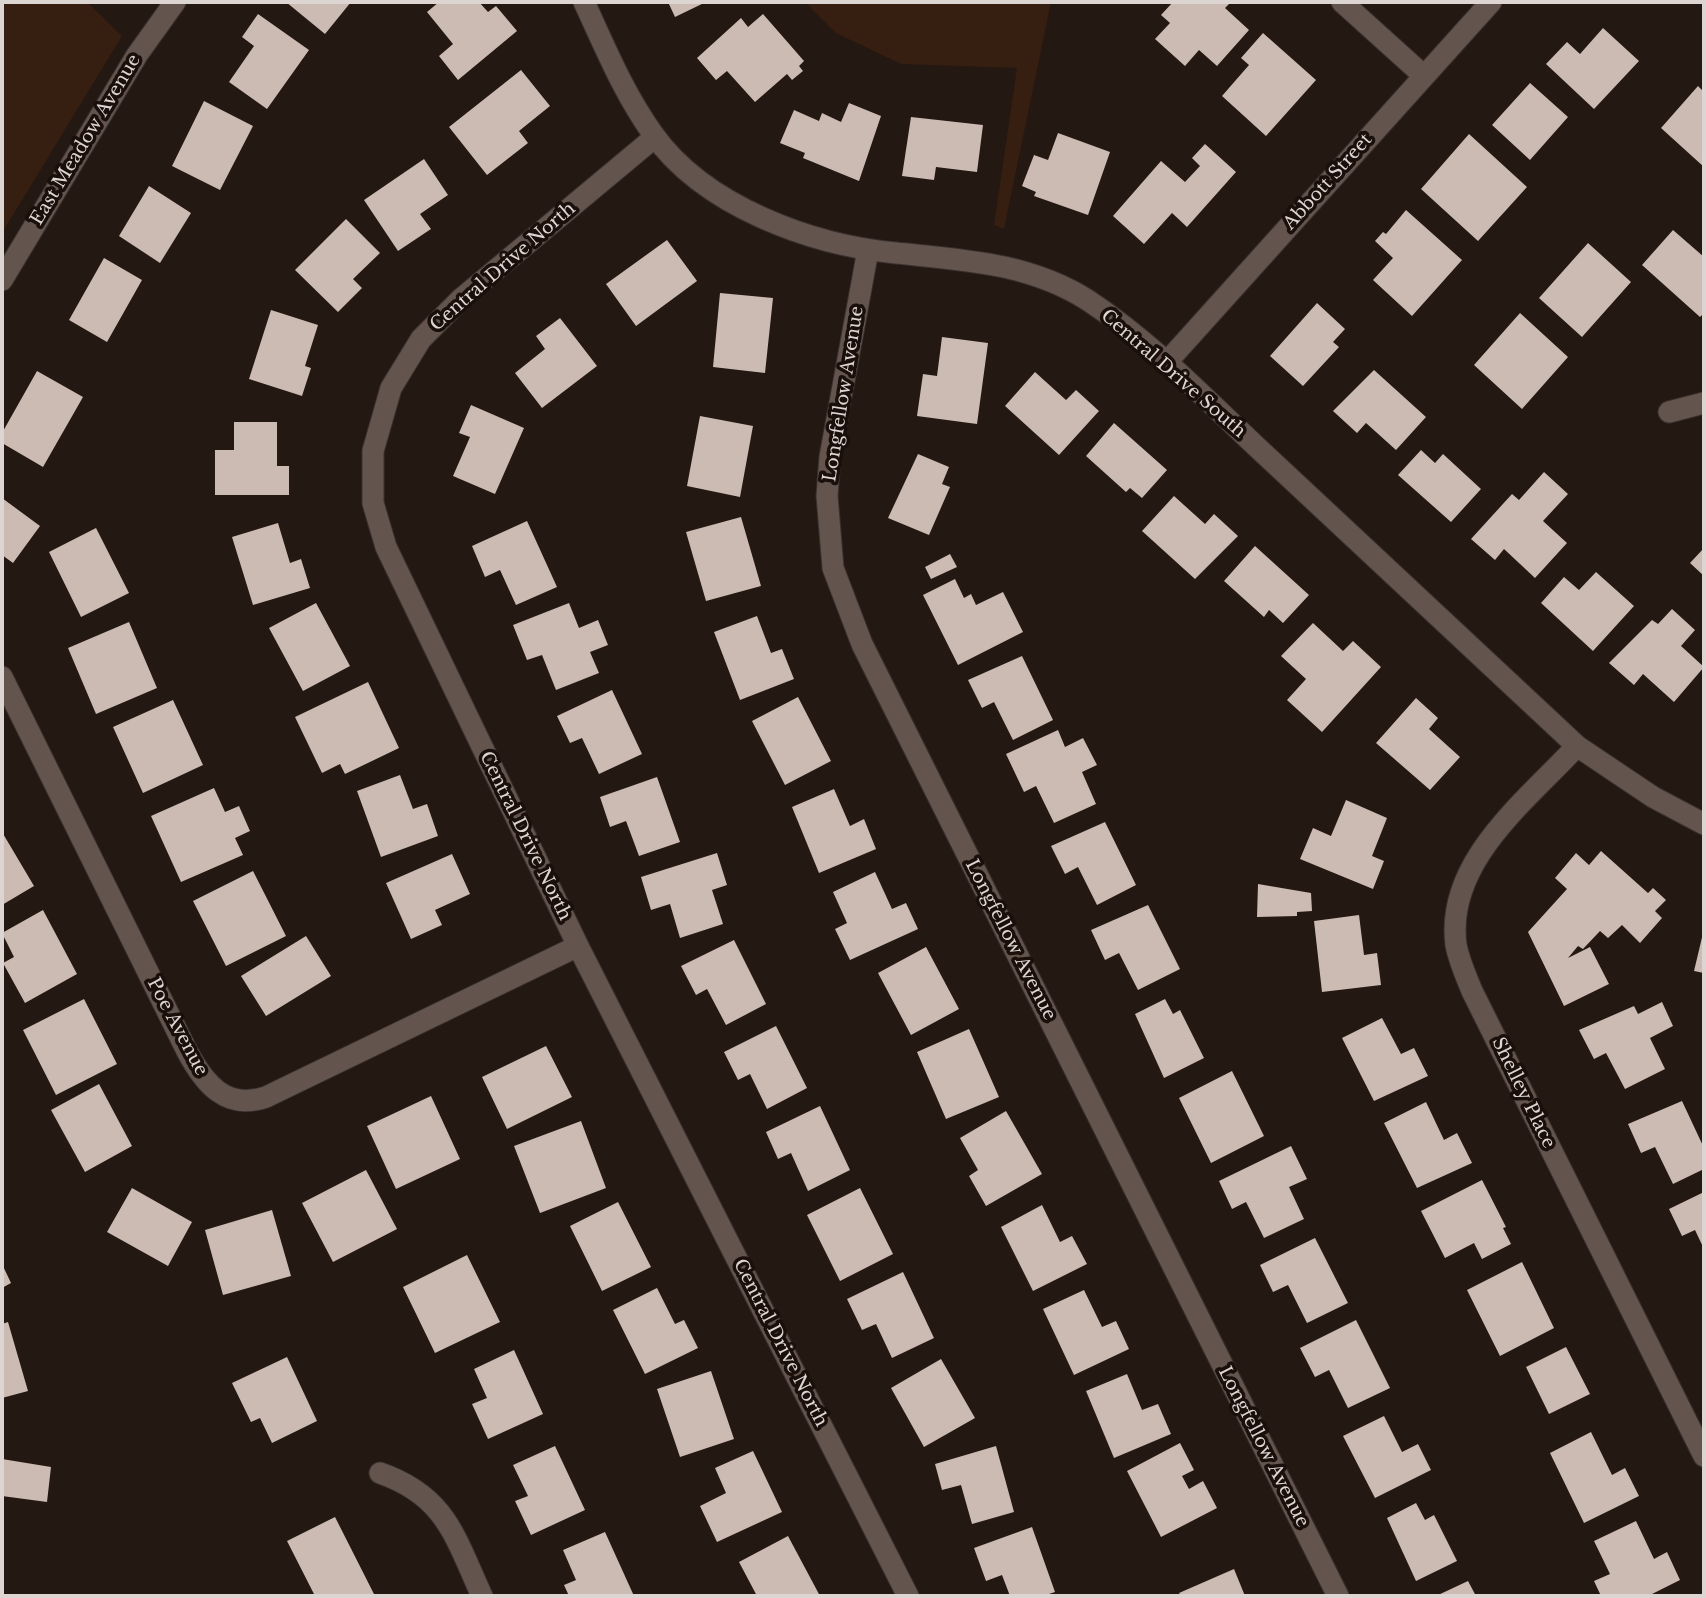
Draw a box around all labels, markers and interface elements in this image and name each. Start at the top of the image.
street label: East Meadow Avenue [26,51,146,229]
street label: Abbott Street [1279,129,1377,235]
street label: Central Drive North [426,198,580,336]
street label: Longfellow Avenue [819,305,869,483]
street label: Central Drive South [1096,305,1250,443]
street label: Central Drive North [475,748,575,924]
street label: Longfellow Avenue [960,856,1060,1024]
street label: Poe Avenue [142,974,212,1080]
street label: Shelley Place [1487,1034,1559,1152]
street label: Central Drive North [728,1256,832,1430]
street label: Longfellow Avenue [1213,1363,1313,1531]

